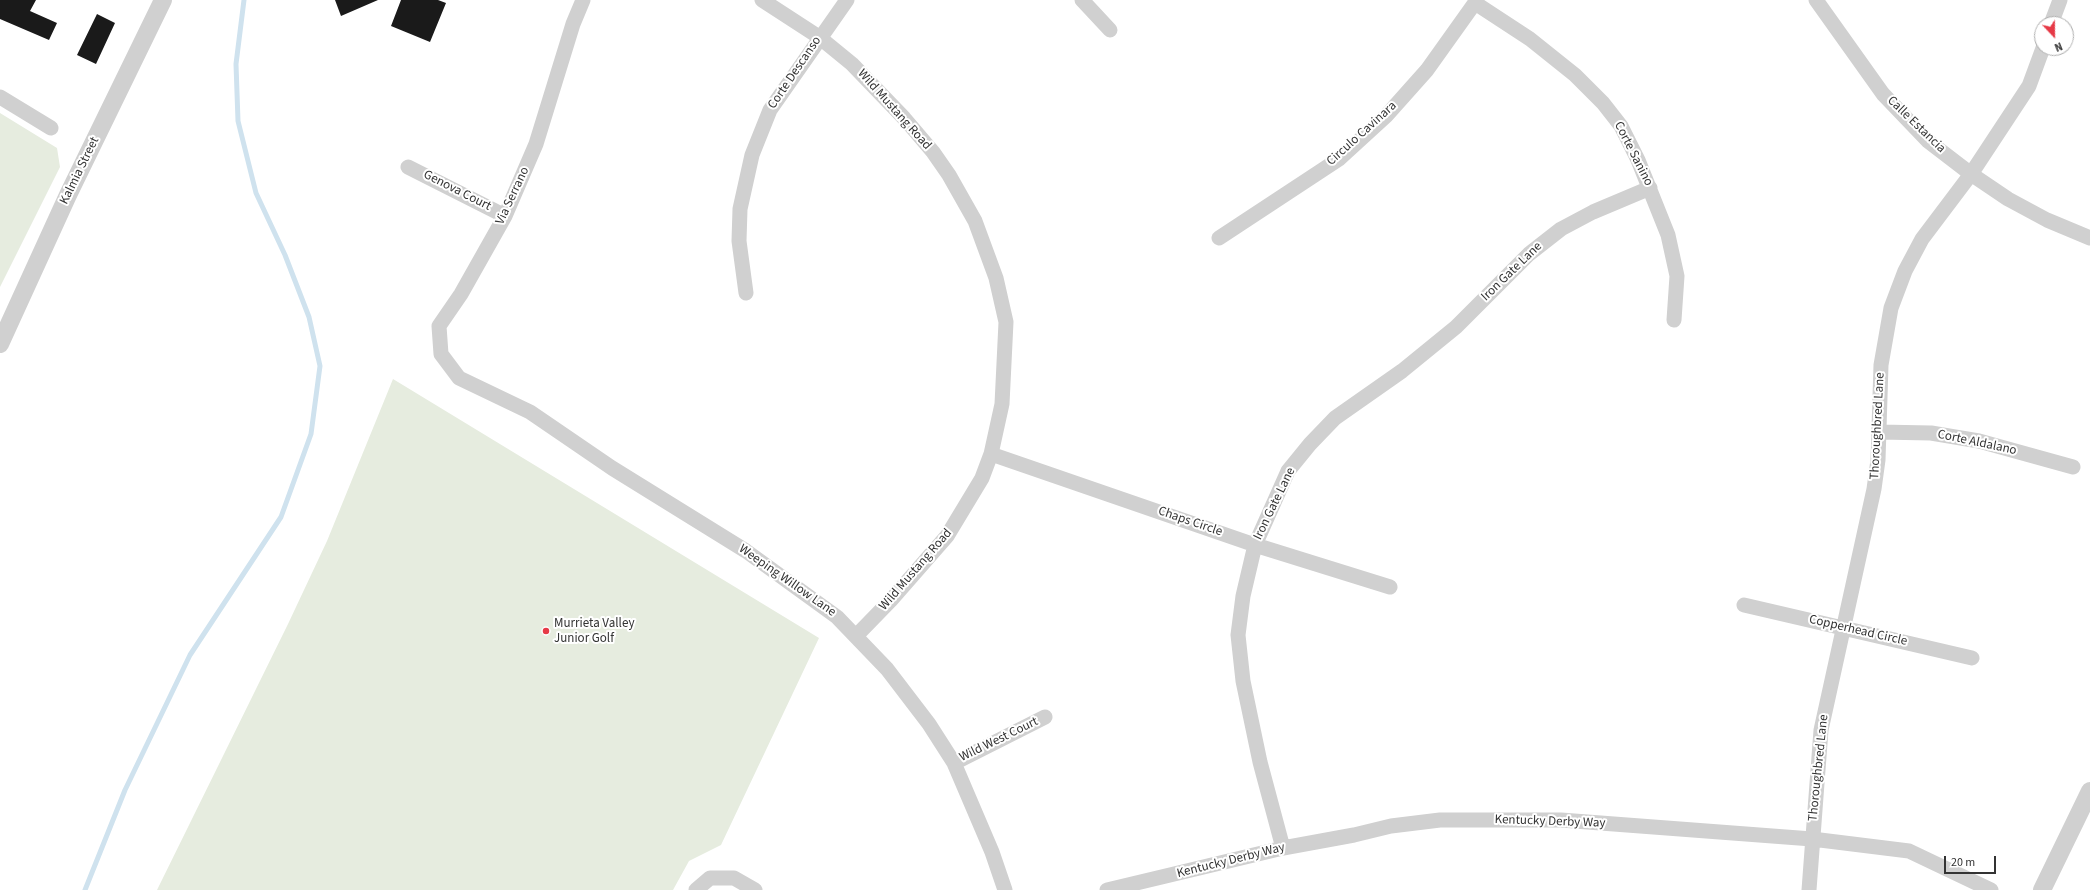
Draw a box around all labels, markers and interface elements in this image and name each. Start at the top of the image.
north arrow [2034,16,2074,56]
street label: Corte Descanso [765,34,825,112]
text: N [2052,38,2065,55]
street label: Wild Mustang Road [854,66,934,154]
street label: Calle Estancia [1884,93,1948,157]
street label: Circulo Cavinara [1324,99,1400,169]
street label: Corte Sanino [1610,119,1656,189]
street label: Kalmia Street [57,135,103,207]
street label: Via Serrano [493,165,533,227]
street label: Genova Court [420,167,494,215]
street label: Iron Gate Lane [1478,239,1546,305]
street label: Thoroughbred Lane [1867,372,1889,480]
street label: Corte Aldalano [1936,427,2018,459]
street label: Iron Gate Lane [1251,465,1299,543]
street label: Chaps Circle [1156,504,1224,540]
street label: Wild Mustang Road [876,526,956,614]
street label: Weeping Willow Lane [735,542,839,620]
street label: Copperhead Circle [1807,612,1909,650]
place label: Murrieta Valley Junior Golf [554,616,635,647]
marker: Murrieta Valley Junior Golf [541,626,551,636]
street label: Wild West Court [957,714,1041,766]
street label: Thoroughbred Lane [1806,714,1832,822]
street label: Kentucky Derby Way [1494,812,1606,832]
street label: Kentucky Derby Way [1175,840,1287,882]
scale bar [1946,848,1998,874]
text: 20 m [1951,854,1975,871]

